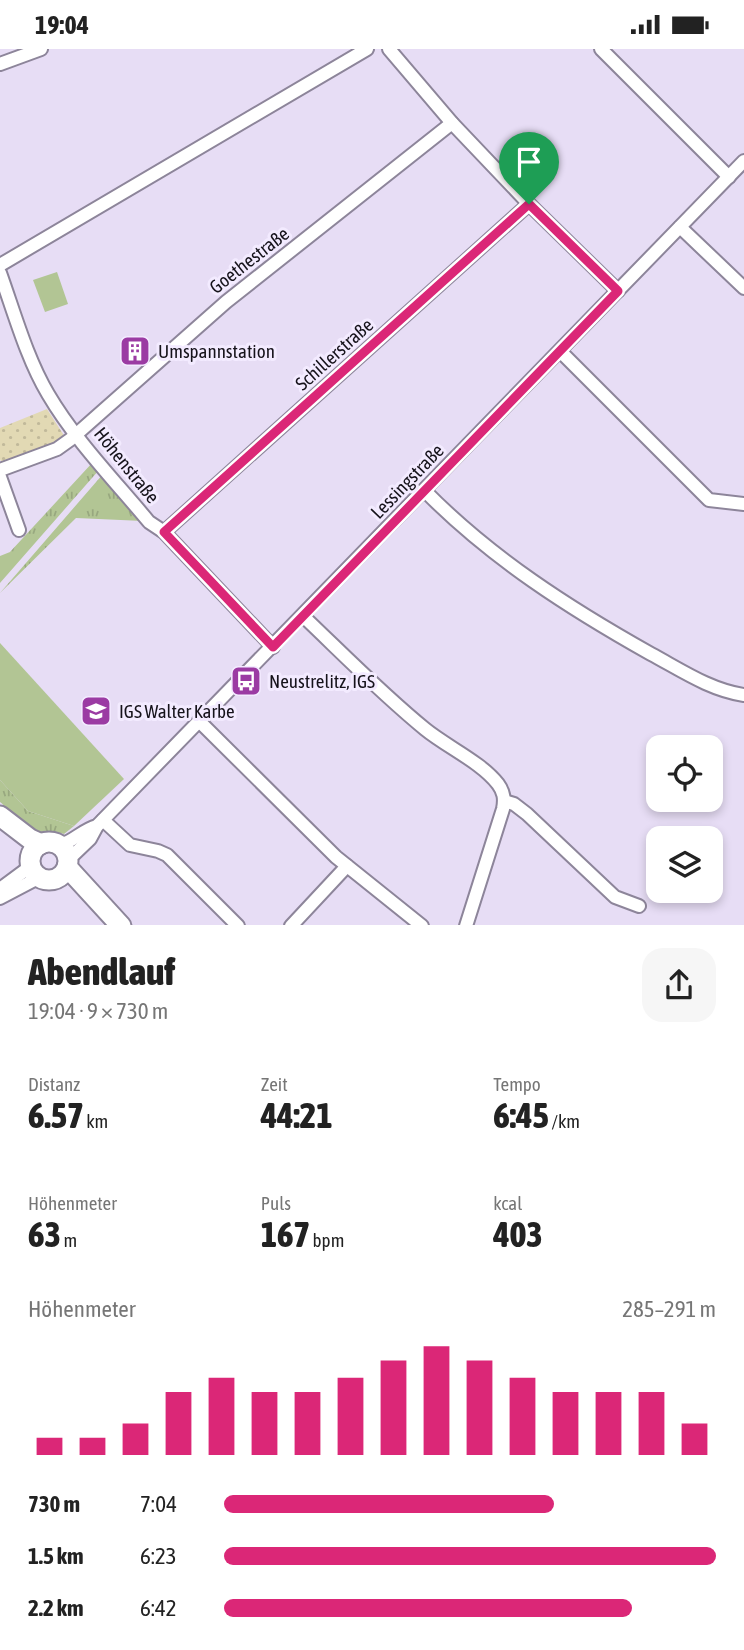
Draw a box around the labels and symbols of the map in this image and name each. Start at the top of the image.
pin [499,132,559,204]
street label: Goethestraße [205,222,293,298]
street label: Schillerstraße [291,314,377,394]
building icon: Umspannstation [118,334,152,368]
place label: Umspannstation [158,340,275,362]
street label: Höhenstraße [90,423,164,507]
street label: Lessingstraße [366,439,448,523]
bus stop icon: Neustrelitz, IGS [229,664,263,698]
place label: Neustrelitz, IGS [269,670,375,692]
school or university icon: IGS Walter Karbe [79,694,113,728]
place label: IGS Walter Karbe [119,700,235,722]

